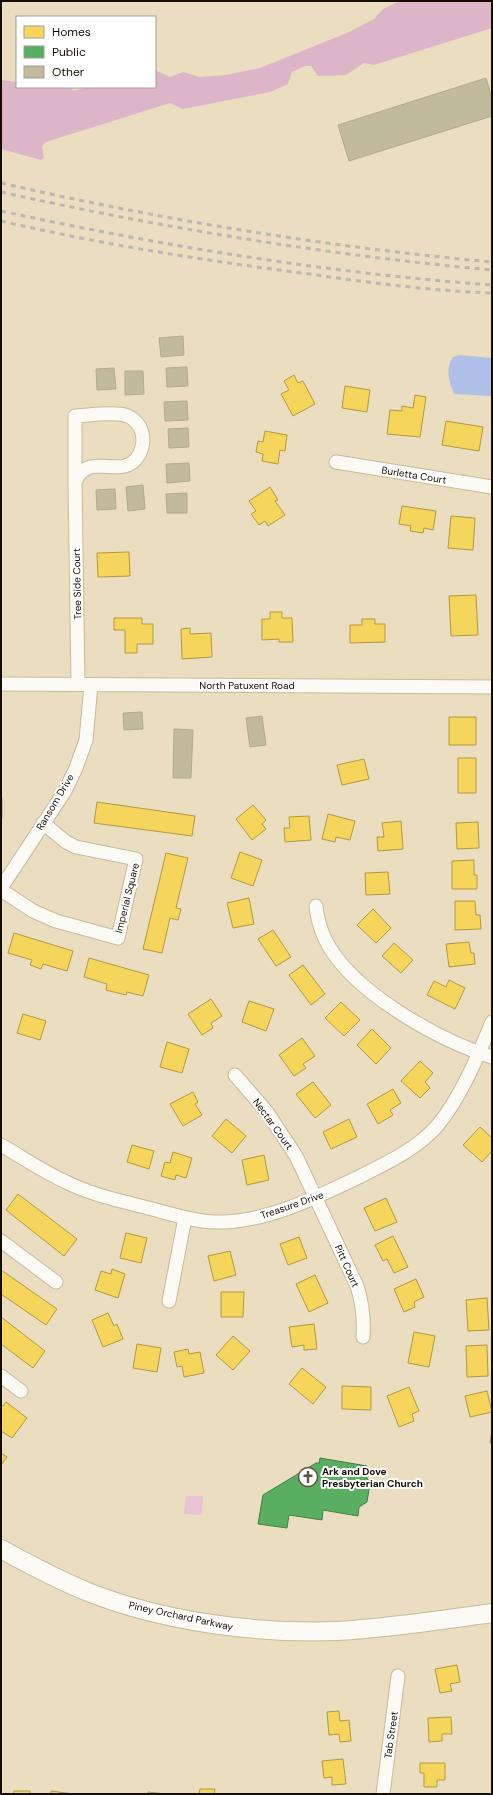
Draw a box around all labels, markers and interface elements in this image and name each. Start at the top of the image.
legend [16,16,156,88]
text: Homes [52,24,91,40]
text: Public [52,44,86,60]
text: Other [52,64,85,80]
street label: Burletta Court [381,463,447,487]
street label: Tree Side Court [70,548,84,620]
street label: North Patuxent Road [199,679,295,692]
street label: Ransom Drive [33,771,77,832]
street label: Imperial Square [112,861,142,935]
street label: Nectar Court [250,1096,296,1152]
street label: Treasure Drive [259,1188,326,1222]
street label: Pitt Court [332,1243,362,1289]
place label: Ark and Dove Presbyterian Church [322,1465,423,1490]
church icon: Ark and Dove Presbyterian Church [297,1466,319,1488]
street label: Piney Orchard Parkway [128,1599,235,1633]
street label: Tab Street [381,1710,401,1759]

